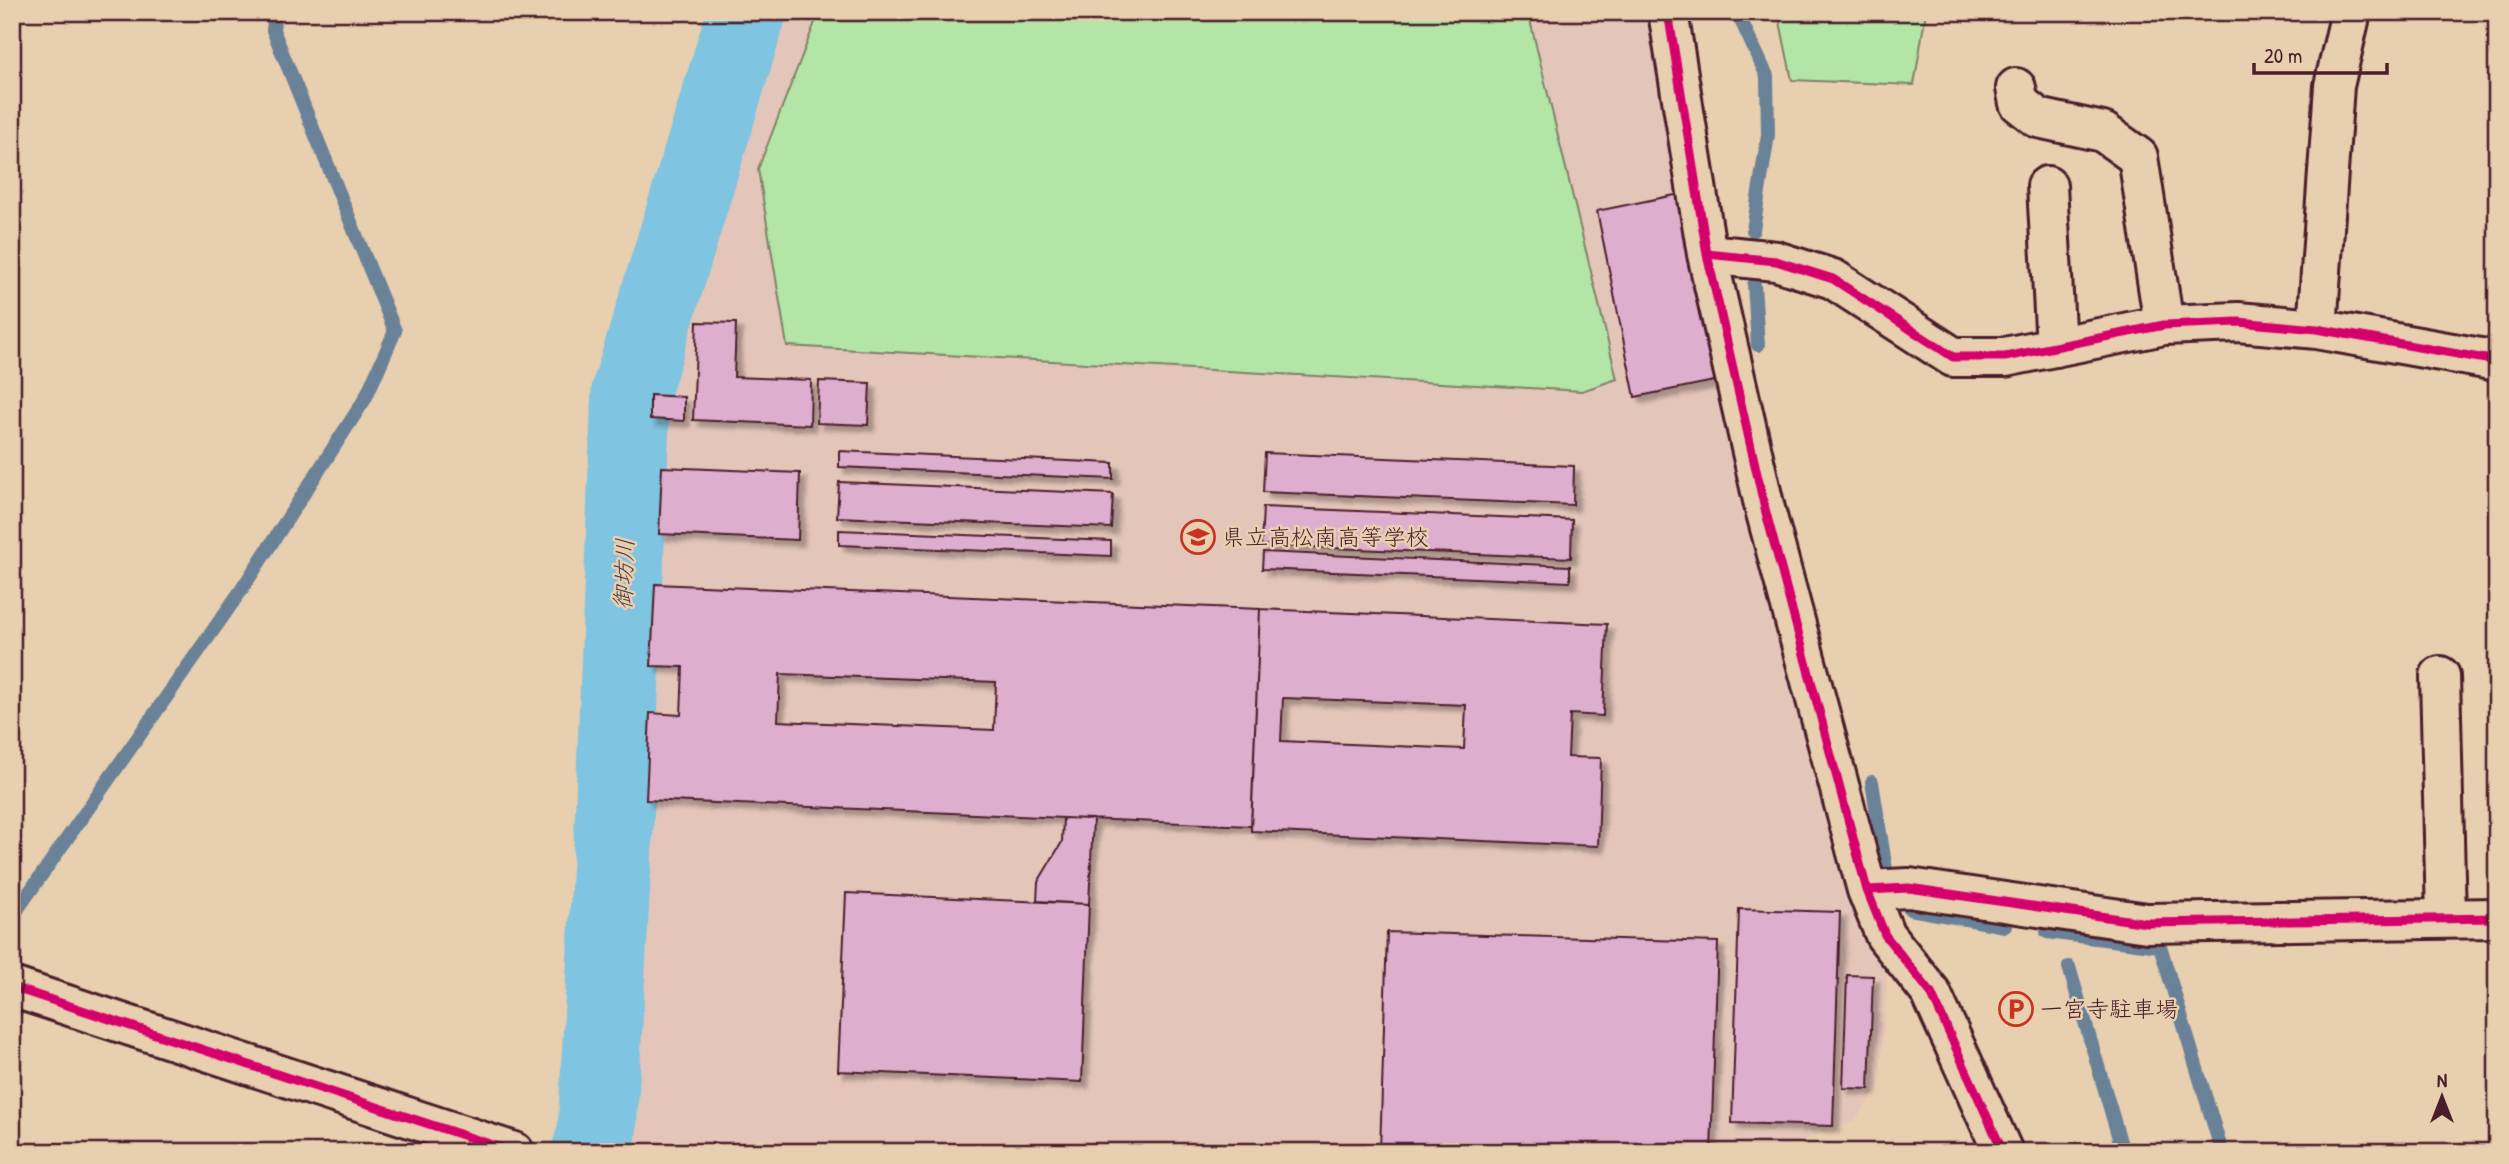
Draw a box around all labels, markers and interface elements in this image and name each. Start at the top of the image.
scale bar [2254,32,2386,76]
text: 20 m [2264,41,2302,70]
school or university icon: 県立高松南高等学校 [1179,518,1217,556]
place label: 県立高松南高等学校 [1222,521,1429,552]
water label: 御坊川 [606,537,640,611]
parking icon: 一宮寺駐車場 [1997,990,2035,1028]
place label: 一宮寺駐車場 [2040,993,2178,1024]
north arrow [2408,1062,2478,1132]
text: N [2437,1067,2447,1093]

